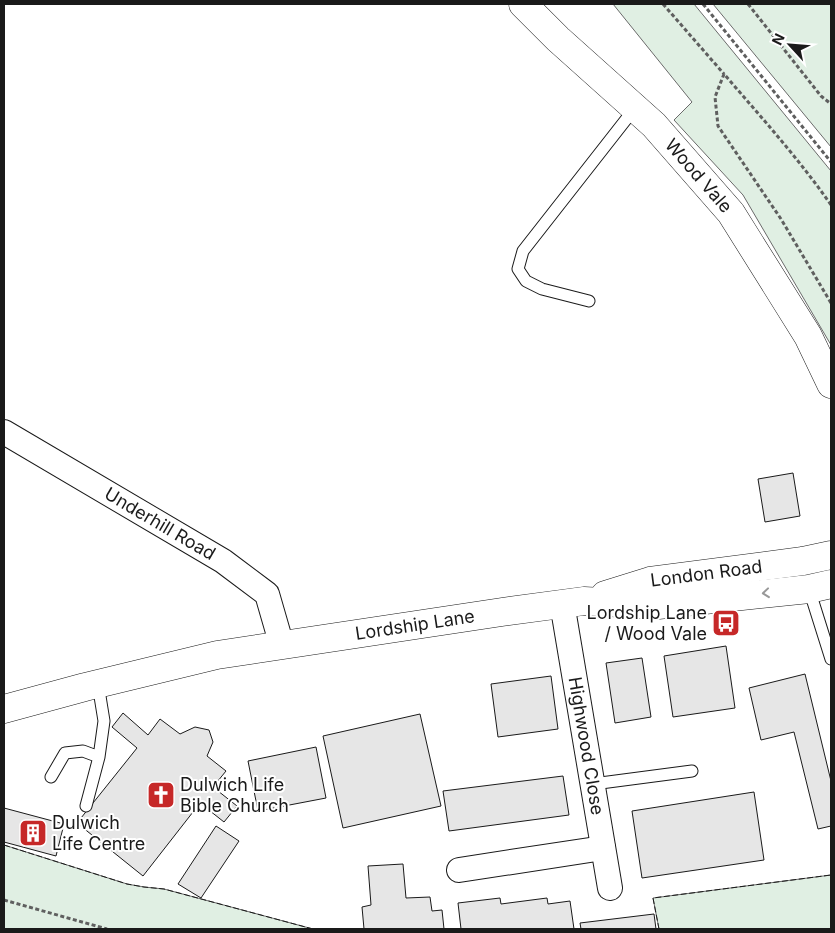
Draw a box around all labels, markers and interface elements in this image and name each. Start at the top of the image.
north arrow [765,20,815,70]
text: N [768,31,788,48]
street label: Wood Vale [661,134,737,217]
street label: Underhill Road [101,483,219,564]
street label: London Road [649,555,764,591]
one-way arrow [761,587,769,598]
place label: Lordship Lane / Wood Vale [587,602,707,644]
street label: Lordship Lane [354,605,476,644]
bus stop icon: Lordship Lane / Wood Vale [711,608,741,638]
street label: Highwood Close [565,675,609,817]
place label: Dulwich Life Bible Church [180,774,289,816]
church icon: Dulwich Life Bible Church [146,780,176,810]
place label: Dulwich Life Centre [52,812,145,854]
building icon: Dulwich Life Centre [18,818,48,848]

